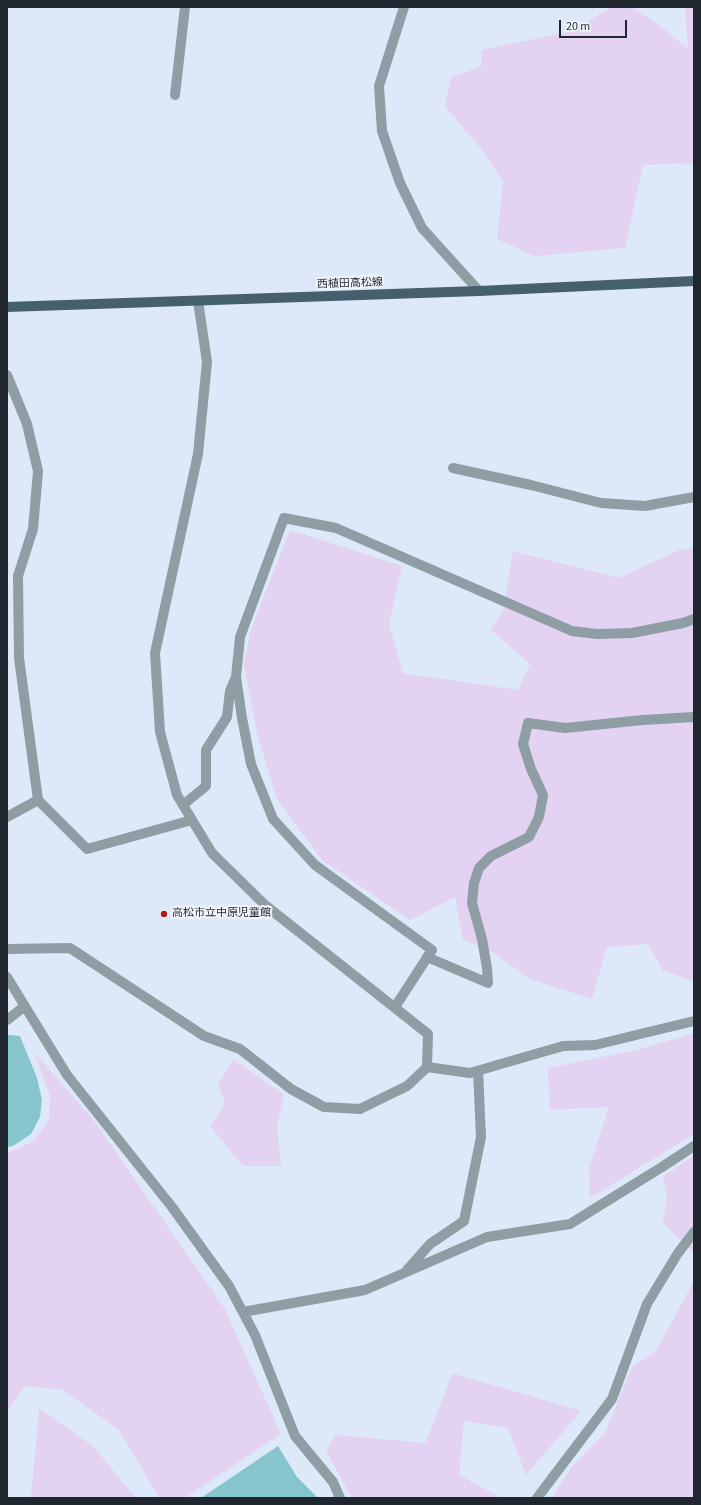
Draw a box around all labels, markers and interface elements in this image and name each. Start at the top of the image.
scale bar [561,12,629,38]
text: 20 m [566,18,590,35]
street label: 西植田高松線 [317,276,383,292]
place label: 高松市立中原児童館 [172,907,271,921]
marker: 高松市立中原児童館 [159,909,169,919]

